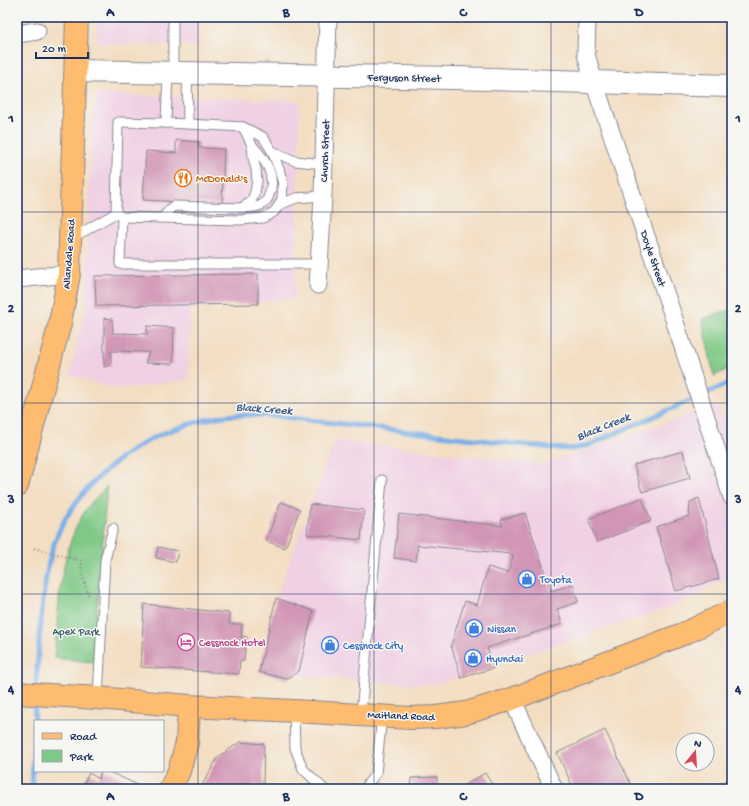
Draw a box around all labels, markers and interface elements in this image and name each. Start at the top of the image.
text: A [105,6,115,21]
text: B [282,6,291,21]
text: C [458,6,468,21]
text: D [634,6,644,21]
scale bar [36,34,88,60]
text: 20 m [42,43,67,57]
street label: Ferguson Street [366,72,442,86]
text: 1 [7,112,14,127]
text: 1 [734,112,741,127]
street label: Church Street [319,118,333,183]
restaurant icon: McDonald's [173,168,193,188]
place label: McDonald's [196,174,248,186]
street label: Allandale Road [62,217,79,289]
street label: Doyle Street [637,228,668,290]
text: 2 [8,302,15,317]
text: 2 [735,302,742,317]
water label: Black Creek [235,401,294,419]
water label: Black Creek [575,410,634,445]
text: 3 [7,493,15,508]
text: 3 [734,493,742,508]
shop icon: Toyota [517,569,537,589]
place label: Toyota [539,575,573,587]
shop icon: Nissan [464,618,484,638]
place label: Nissan [487,624,517,636]
park label: Apex Park [53,627,101,639]
hotel icon: Cessnock Hotel [176,632,196,652]
shop icon: Cessnock City [320,635,340,655]
place label: Cessnock Hotel [199,638,266,650]
place label: Cessnock City [343,641,404,653]
shop icon: Hyundai [463,648,483,668]
place label: Hyundai [486,654,523,666]
text: 4 [7,683,15,698]
text: 4 [734,683,742,698]
street label: Maitland Road [367,710,436,724]
legend [34,720,164,772]
text: Road [70,731,97,745]
north arrow [675,732,715,772]
text: N [692,738,703,751]
text: Park [69,751,95,765]
text: A [105,790,115,805]
text: B [282,790,291,805]
text: C [458,790,468,805]
text: D [634,790,644,805]

